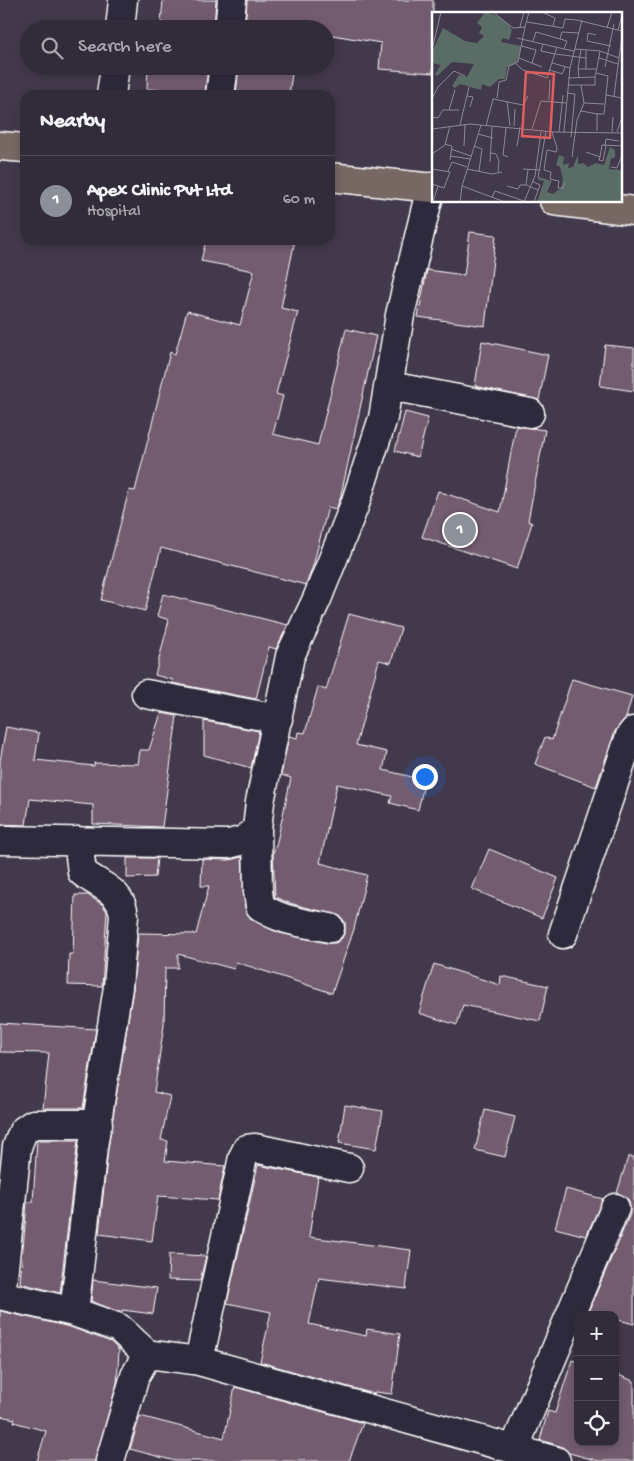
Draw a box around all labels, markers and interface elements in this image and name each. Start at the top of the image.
inset map [432,12,622,202]
search box [20,20,335,75]
icon: search [38,34,66,62]
text: Search here [78,36,172,59]
text: Nearby [40,110,105,135]
text: Apex Clinic Pvt Ltd [87,180,232,203]
text: 1 [53,191,59,210]
text: 60 m [283,191,315,210]
text: Hospital [87,203,141,222]
pin: 1 [444,511,476,549]
your location [412,764,438,790]
map controls [574,1311,619,1446]
button: + [574,1311,619,1356]
button: − [574,1356,619,1401]
button: locate [574,1401,619,1446]

